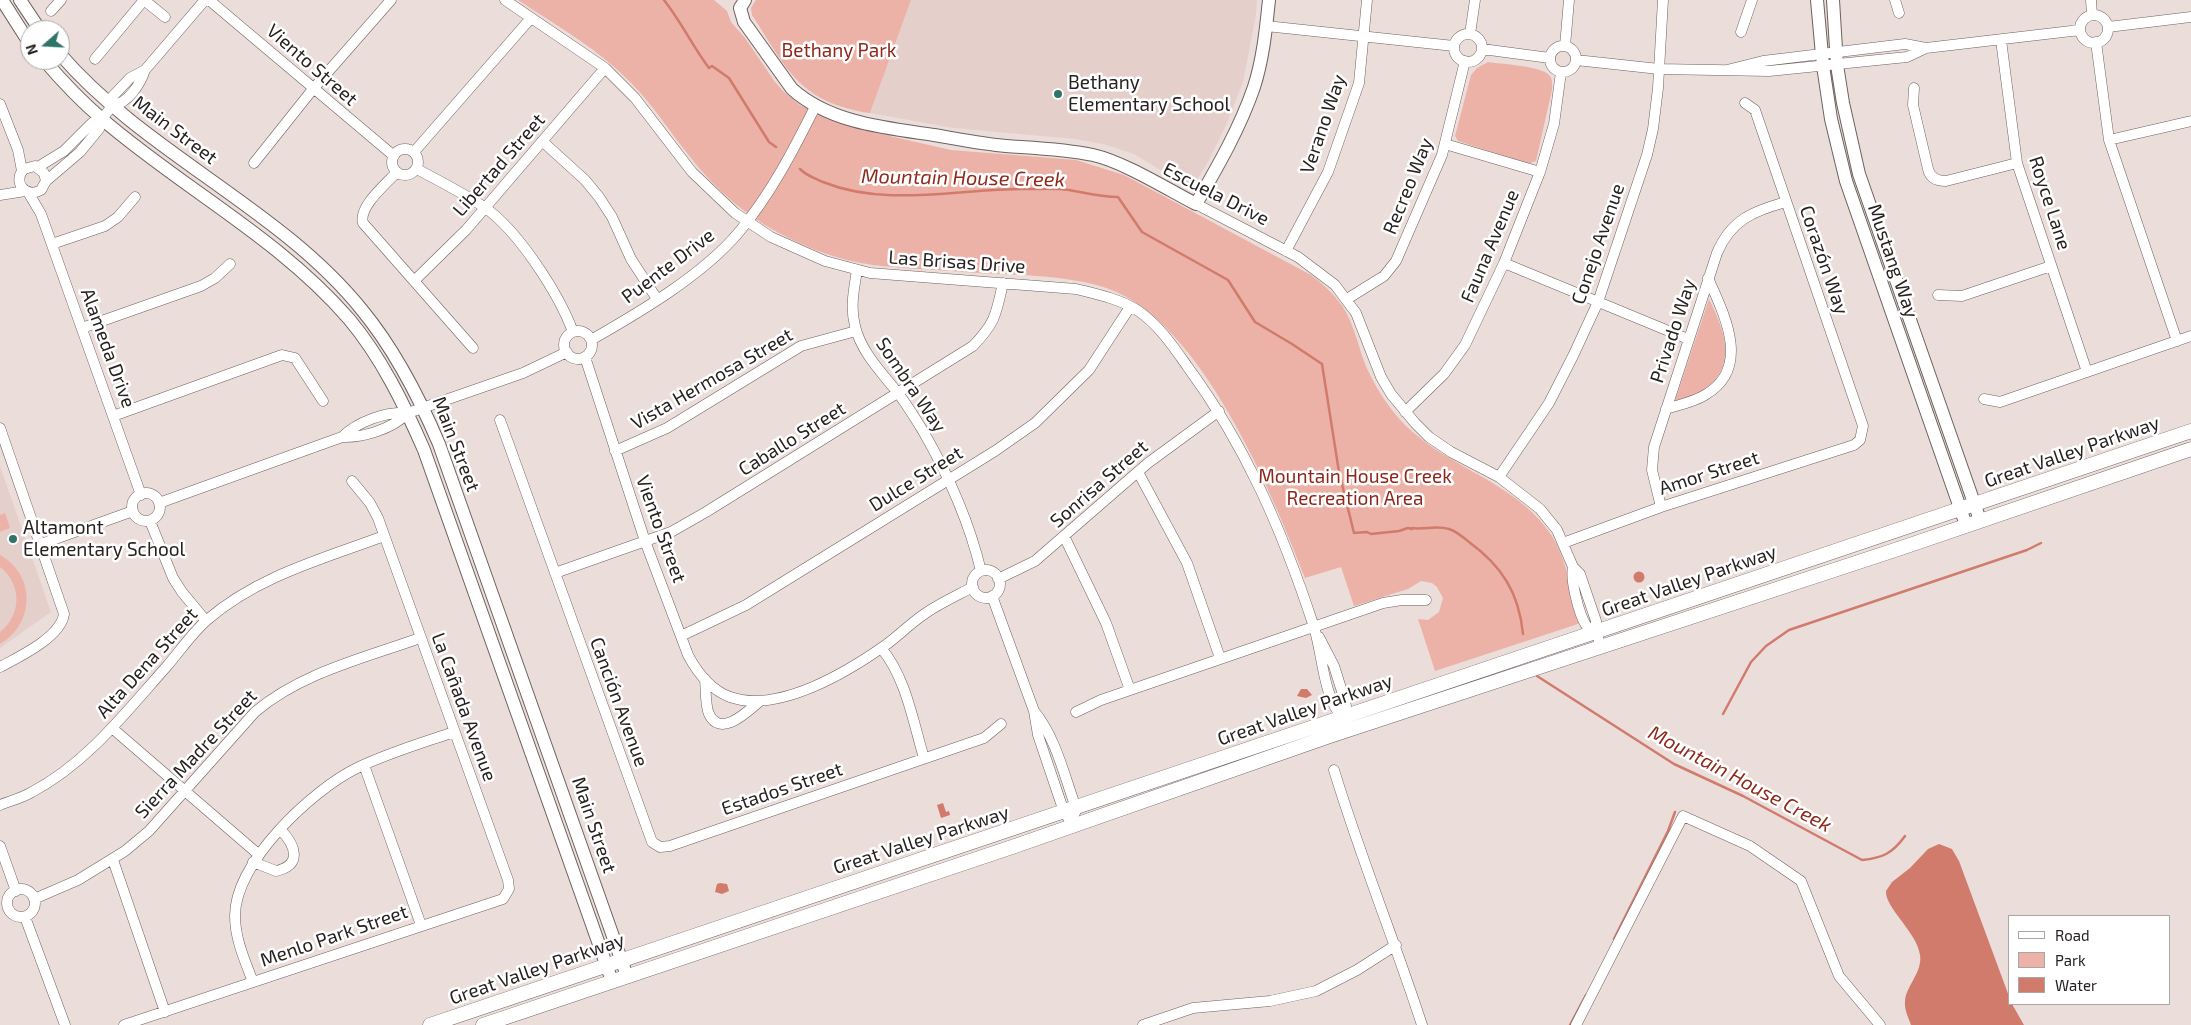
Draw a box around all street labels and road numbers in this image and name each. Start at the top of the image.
street label: Viento Street [262,19,362,111]
street label: Verano Way [1295,71,1351,177]
street label: Main Street [128,91,222,169]
street label: Libertad Street [448,109,550,221]
street label: Recreo Way [1378,134,1438,238]
street label: Royce Lane [2024,153,2076,253]
street label: Escuela Drive [1159,158,1273,230]
street label: Conejo Avenue [1567,181,1629,307]
street label: Fauna Avenue [1456,186,1524,306]
street label: Mustang Way [1863,201,1923,321]
street label: Corazón Way [1795,203,1853,317]
street label: Puente Drive [617,224,719,308]
street label: Las Brisas Drive [888,246,1026,278]
street label: Privado Way [1645,276,1701,386]
street label: Alameda Drive [76,285,140,411]
street label: Vista Hermosa Street [627,323,797,435]
street label: Sombra Way [871,333,951,437]
street label: Main Street [427,393,485,495]
street label: Caballo Street [734,397,850,481]
street label: Great Valley Parkway [1982,411,2162,493]
street label: Sonrisa Street [1046,435,1152,533]
street label: Dulce Street [865,441,967,517]
street label: Amor Street [1656,446,1762,500]
street label: Viento Street [631,472,691,586]
street label: Great Valley Parkway [1599,540,1779,622]
street label: Alta Dena Street [92,603,202,723]
street label: La Cañada Avenue [427,630,501,784]
street label: Canción Avenue [585,634,653,770]
street label: Great Valley Parkway [1215,669,1395,751]
street label: Sierra Madre Street [130,685,262,823]
street label: Estados Street [719,758,845,820]
street label: Main Street [567,774,621,876]
street label: Great Valley Parkway [830,801,1012,879]
street label: Menlo Park Street [257,900,411,972]
street label: Great Valley Parkway [447,928,627,1010]

